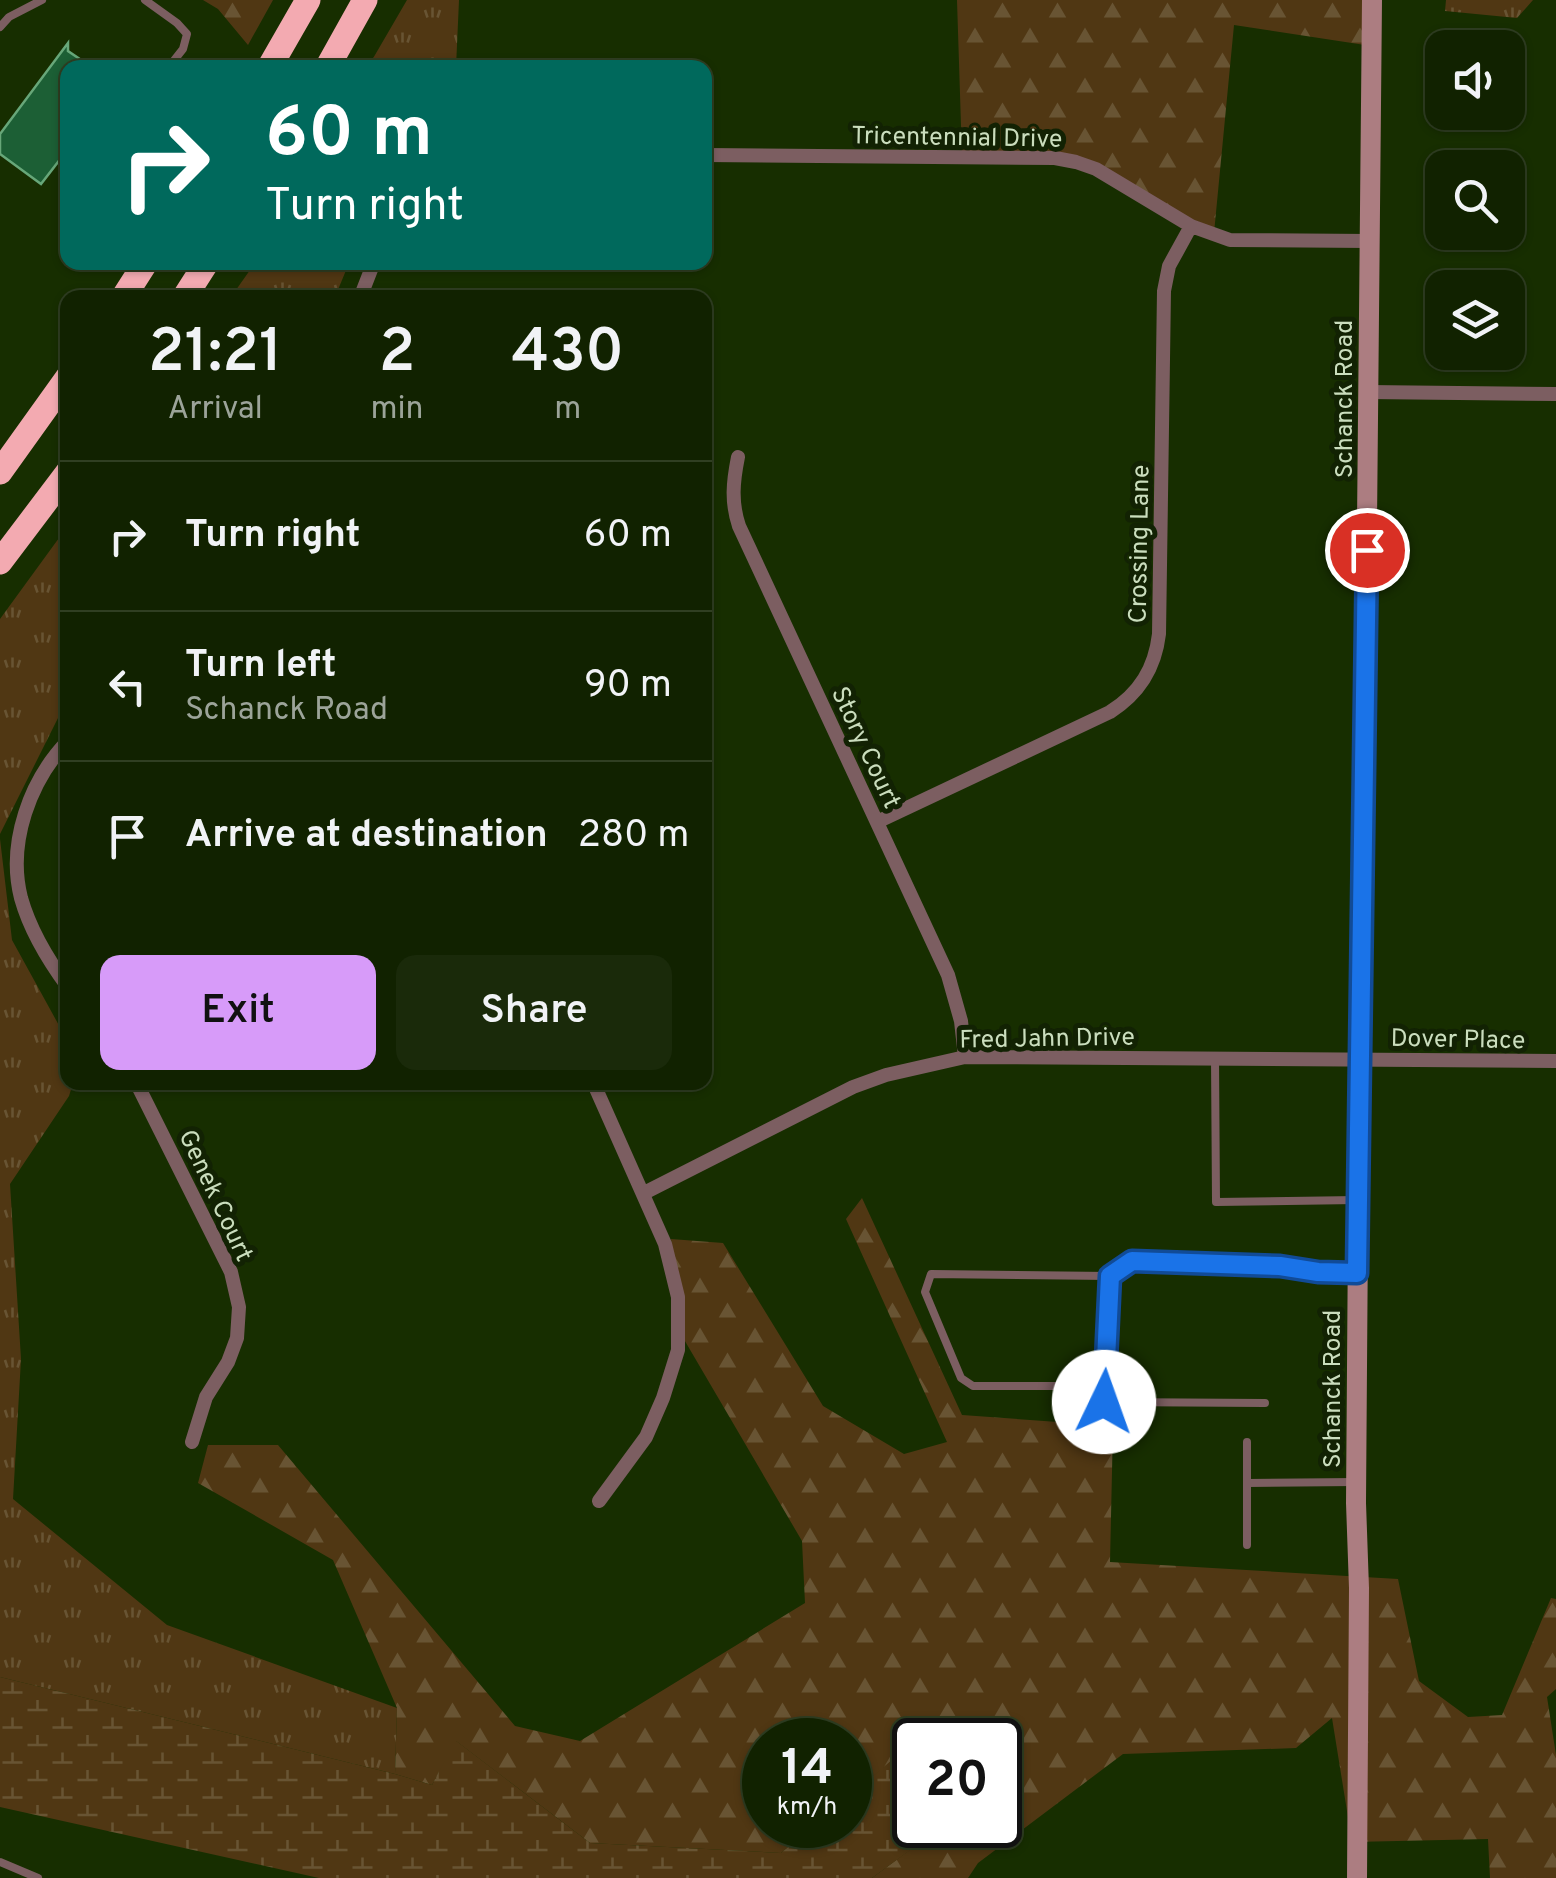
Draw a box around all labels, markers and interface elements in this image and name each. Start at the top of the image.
map controls [1425,30,1525,370]
button: sound [1425,30,1525,130]
text: 60 m [265,92,433,181]
icon: right [100,100,230,230]
street label: Tricentennial Drive [851,121,1063,157]
button: search [1425,150,1525,250]
text: Turn right [265,179,464,236]
button: layers [1425,270,1525,370]
text: 21:21 [148,317,282,393]
text: 2 [379,317,415,393]
text: 430 [512,317,624,393]
street label: Schanck Road [1330,320,1362,478]
text: Arrival [167,390,263,430]
text: min [370,390,424,430]
text: m [554,390,581,430]
street label: Crossing Lane [1124,465,1158,624]
pin [1325,508,1410,593]
icon: right [100,509,155,564]
text: Turn right [185,512,360,561]
text: 60 m [584,512,672,561]
icon: arrive [1340,523,1395,578]
text: Turn left [185,642,337,691]
icon: left [100,659,155,714]
text: 90 m [584,662,672,711]
street label: Story Court [822,682,906,814]
text: Schanck Road [185,691,388,731]
icon: arrive [100,809,155,864]
text: Arrive at destination [185,812,548,861]
text: 280 m [578,812,689,861]
button: Exit [100,955,376,1070]
button: Share [396,955,672,1070]
street label: Fred Jahn Drive [959,1022,1135,1058]
street label: Dover Place [1390,1024,1526,1058]
street label: Genek Court [170,1125,259,1267]
street label: Schanck Road [1318,1310,1350,1468]
position arrow [1052,1350,1156,1454]
speed limit sign: 20 [892,1718,1022,1848]
text: 14 [781,1739,833,1802]
text: km/h [777,1792,837,1824]

